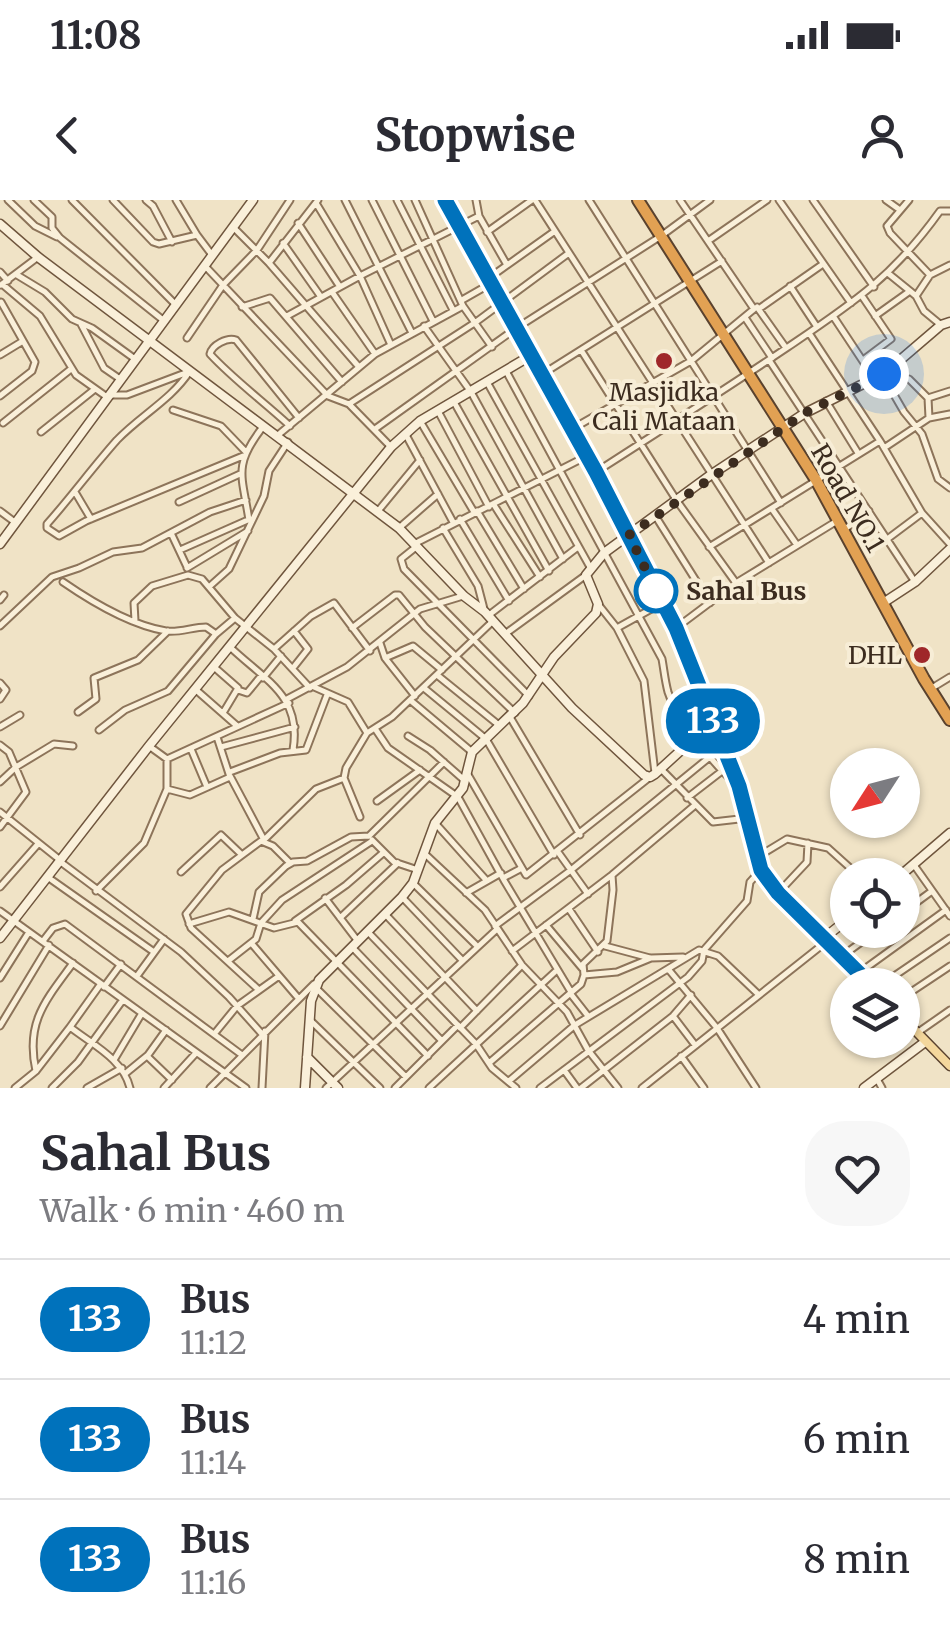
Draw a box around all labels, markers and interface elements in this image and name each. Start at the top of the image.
text: 11:08 [50,12,142,59]
text: Stopwise [374,107,576,163]
icon: back [40,108,95,163]
icon: person [855,108,910,163]
your location [859,349,909,399]
marker: Masjidka Cali Mataan [653,350,675,372]
place label: Masjidka Cali Mataan [592,376,736,437]
street label: Road NO.1 [804,438,892,558]
marker: Sahal Bus [635,570,677,612]
place label: Sahal Bus [686,575,806,607]
place label: DHL [848,639,902,671]
marker: DHL [911,644,933,666]
line badge: 133 [656,688,770,754]
text: 133 [686,699,740,743]
north arrow [830,748,920,838]
map controls [830,748,920,1058]
button: locate [830,858,920,948]
button: layers [830,968,920,1058]
button: heart [805,1121,910,1226]
text: Sahal Bus [40,1123,271,1183]
text: Walk · 6 min · 460 m [40,1191,345,1231]
text: Bus [180,1276,250,1323]
text: 4 min [802,1296,910,1343]
text: 133 [68,1297,122,1341]
text: 11:12 [180,1323,247,1363]
text: Bus [180,1396,250,1443]
text: 6 min [803,1416,910,1463]
text: 133 [68,1417,122,1461]
text: 11:14 [180,1443,246,1483]
text: Bus [180,1516,250,1563]
text: 8 min [803,1536,910,1583]
text: 133 [68,1537,122,1581]
text: 11:16 [180,1563,246,1603]

